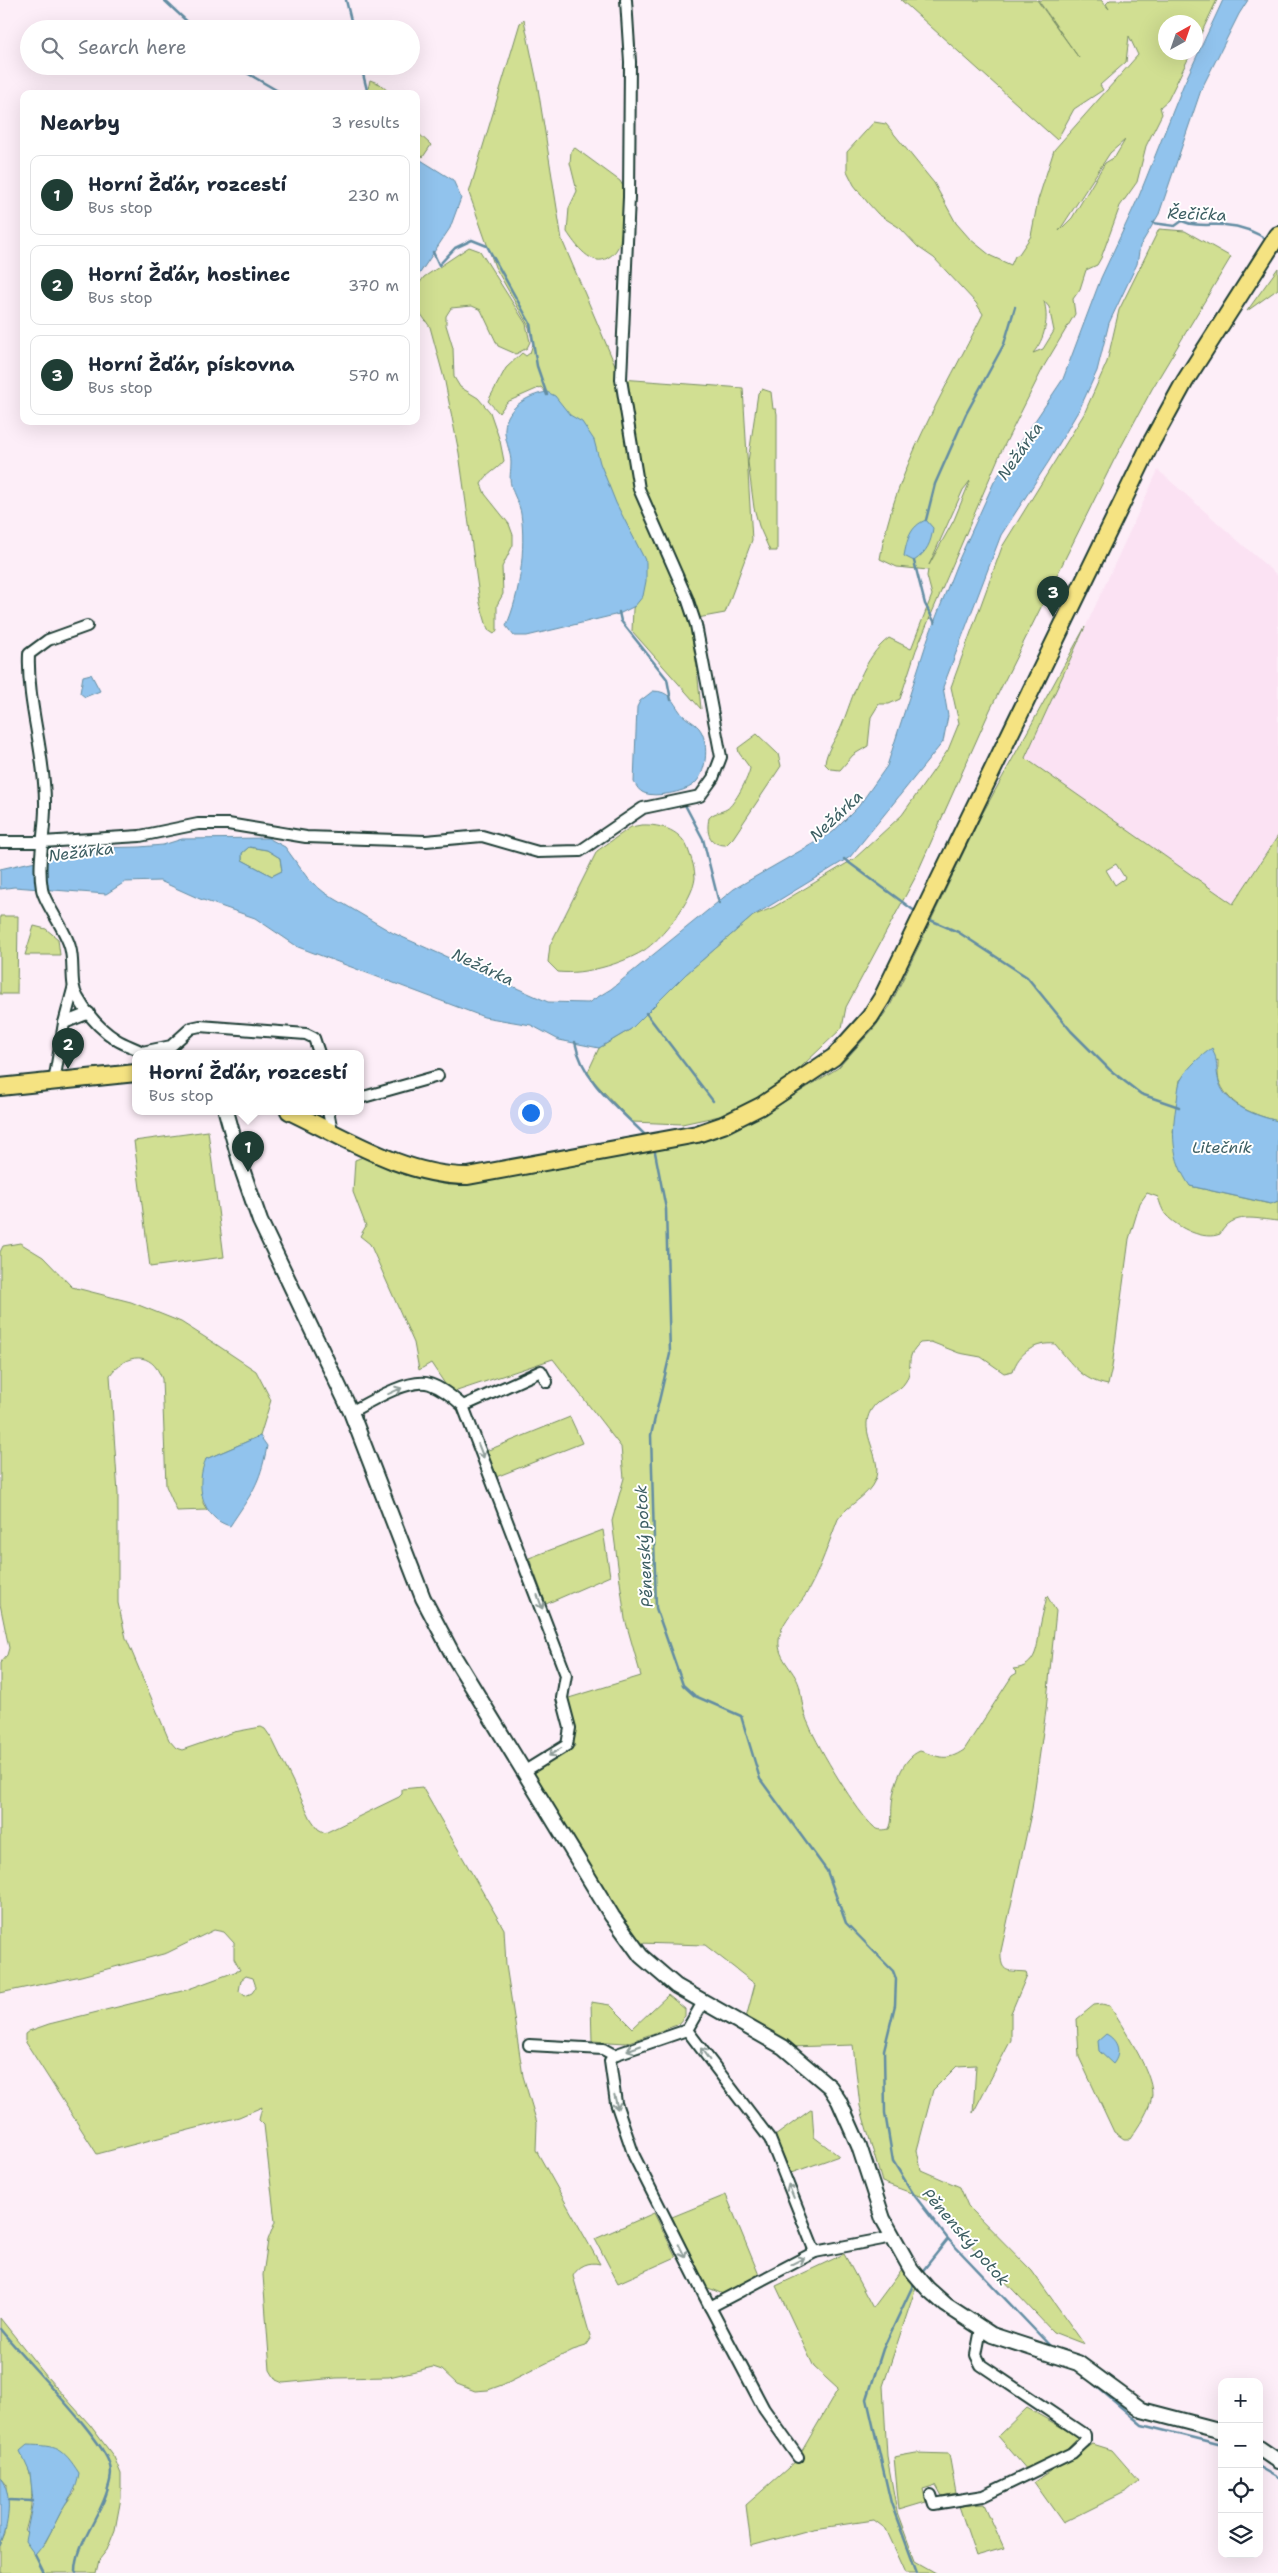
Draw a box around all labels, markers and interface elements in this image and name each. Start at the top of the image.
north arrow [1158,15,1203,60]
search box [20,20,420,75]
icon: search [38,34,66,62]
text: Search here [78,35,187,60]
text: Nearby [40,109,120,137]
text: 3 results [331,112,400,133]
text: Horní Žďár, rozcestí [88,172,286,197]
text: 1 [53,185,61,206]
text: 230 m [347,185,399,206]
text: Bus stop [88,197,153,218]
water label: Řečička [1167,202,1227,226]
text: Horní Žďár, hostinec [88,262,290,287]
text: 2 [51,275,63,296]
text: 370 m [348,275,399,296]
text: Bus stop [88,287,153,308]
text: Horní Žďár, pískovna [88,352,294,377]
text: 3 [51,365,63,386]
text: 570 m [349,365,399,386]
text: Bus stop [88,377,153,398]
water label: Nežárka [992,418,1048,484]
pin: 3 [1037,576,1069,617]
water label: Nežárka [805,786,867,846]
water label: Nežárka [47,838,115,866]
water label: Nežárka [449,944,517,990]
pin: 2 [52,1028,84,1069]
popup [132,1050,364,1115]
text: Horní Žďár, rozcestí [149,1060,347,1085]
text: Bus stop [149,1085,213,1106]
your location [518,1100,544,1126]
pin: 1 [232,1131,264,1172]
water label: Litečník [1192,1137,1252,1158]
one-way arrow [387,1385,402,1395]
one-way arrow [476,1443,486,1458]
water label: Pěnenský potok [630,1484,658,1608]
one-way arrow [536,1594,545,1610]
one-way arrow [549,1747,563,1757]
one-way arrow [627,2044,642,2053]
one-way arrow [700,2048,711,2061]
one-way arrow [612,2094,621,2110]
one-way arrow [786,2184,795,2199]
water label: Pěnenský potok [918,2184,1014,2290]
one-way arrow [678,2243,687,2258]
one-way arrow [790,2256,805,2265]
map controls [1218,2378,1263,2558]
button: + [1218,2378,1263,2423]
button: − [1218,2423,1263,2468]
button: locate [1218,2468,1263,2513]
button: layers [1218,2513,1263,2558]

